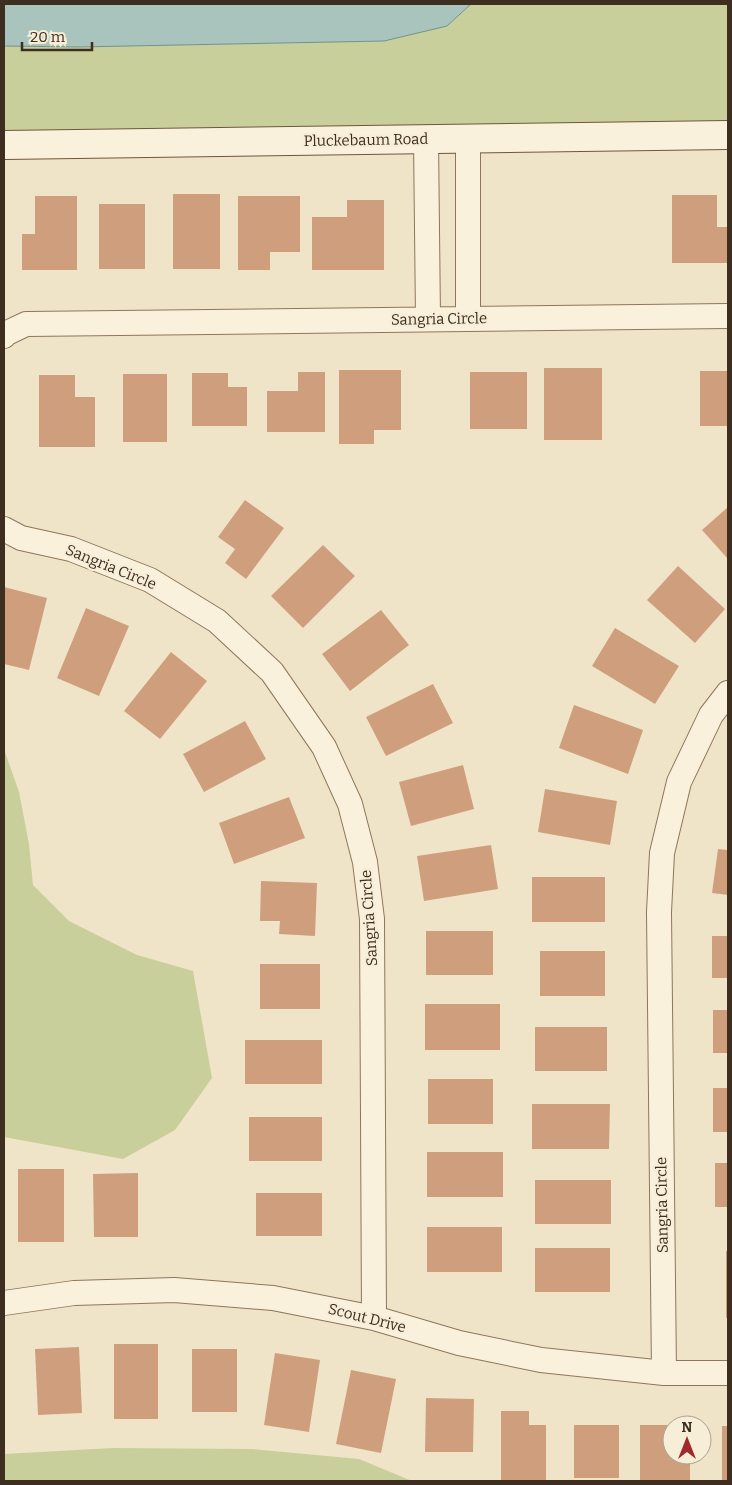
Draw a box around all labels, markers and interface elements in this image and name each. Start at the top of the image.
scale bar [22,20,92,52]
text: 20 m [30,28,66,46]
street label: Pluckebaum Road [303,130,429,150]
street label: Sangria Circle [391,309,487,329]
street label: Sangria Circle [63,541,159,593]
street label: Sangria Circle [357,869,381,967]
street label: Sangria Circle [652,1157,672,1253]
street label: Scout Drive [326,1300,408,1336]
north arrow [662,1415,712,1465]
text: N [682,1419,693,1436]

